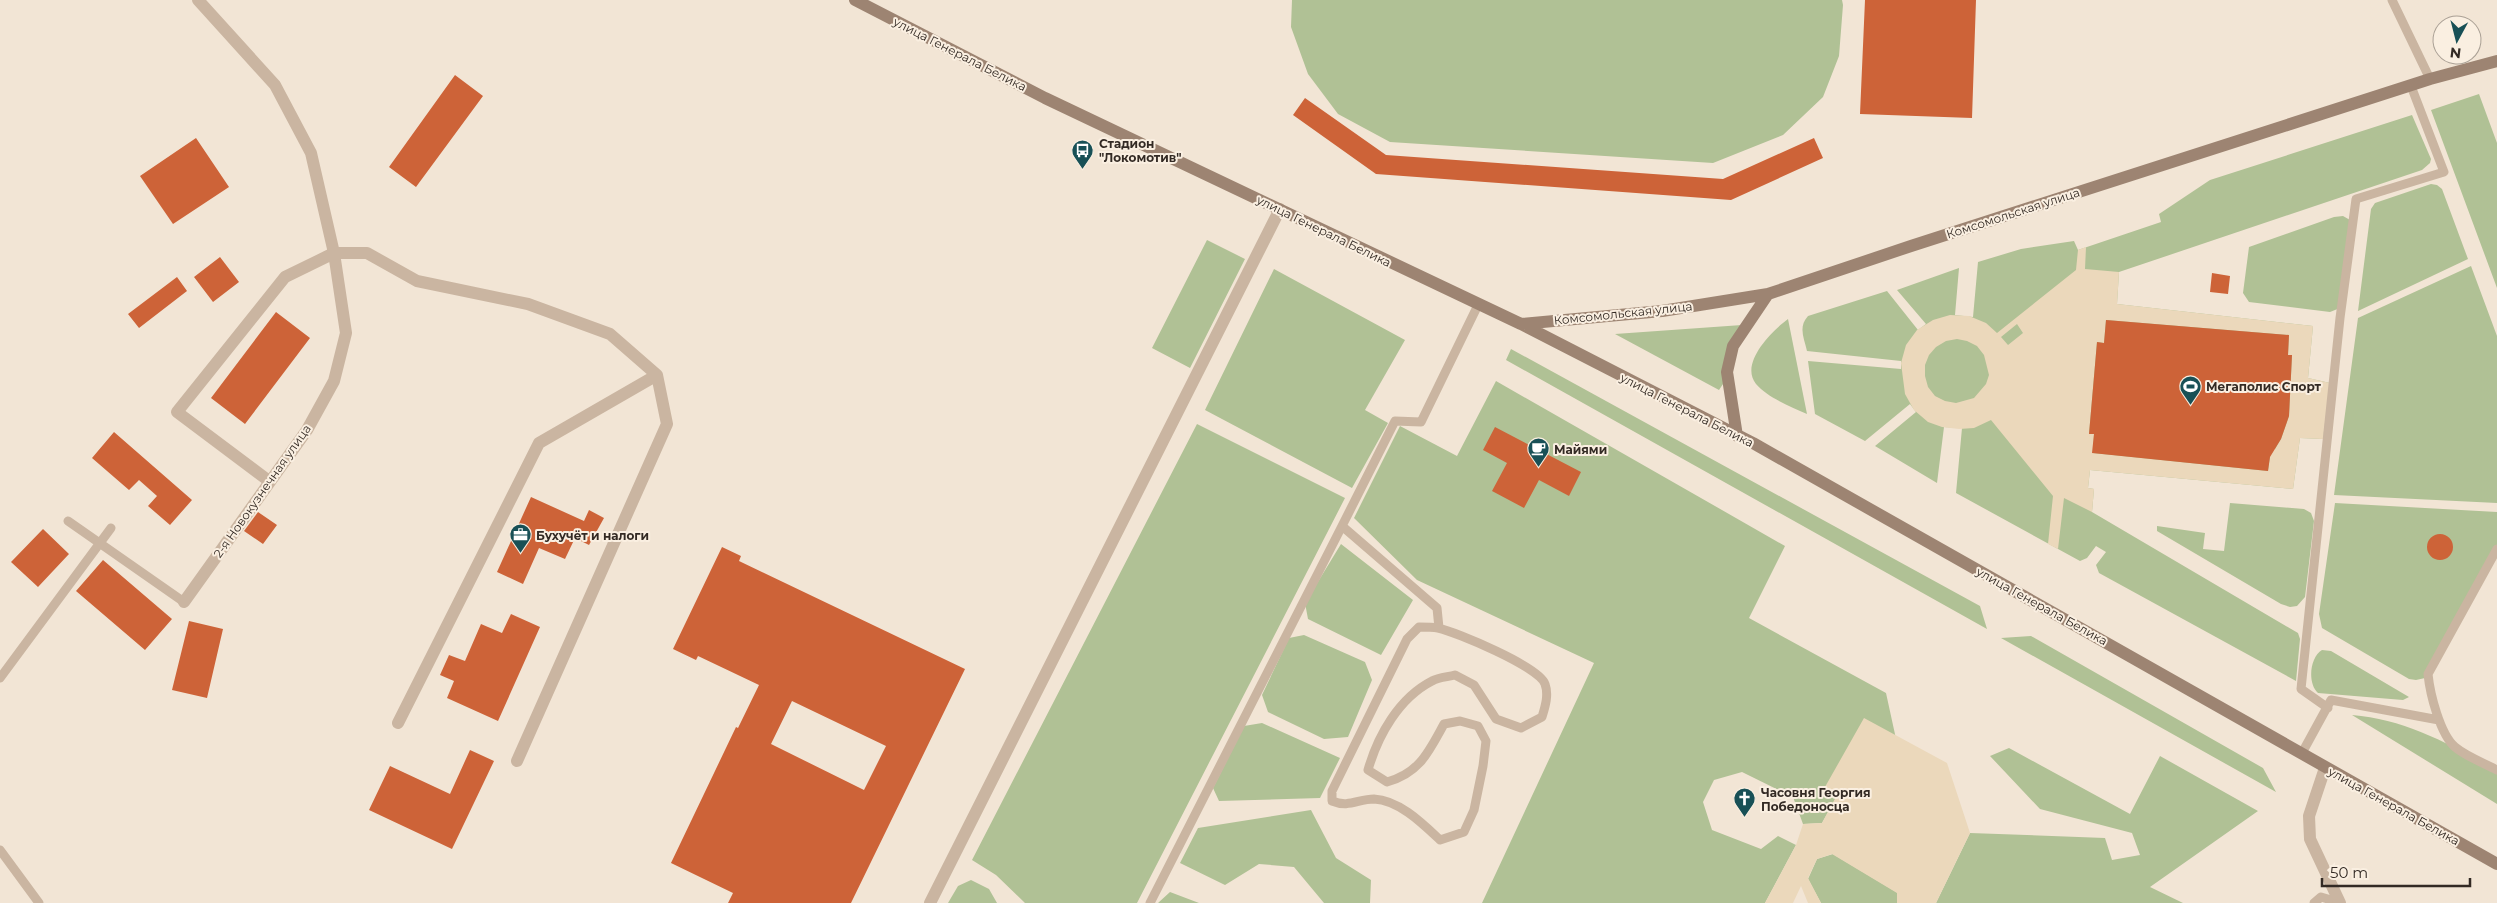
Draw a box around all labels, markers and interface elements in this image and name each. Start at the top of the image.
street label: улица Генерала Белика [890,13,1029,94]
north arrow [2432,15,2482,65]
text: N [2449,43,2462,63]
place label: Стадион "Локомотив" [1099,136,1181,165]
bus stop icon: Стадион "Локомотив" [1071,138,1095,169]
street label: Комсомольская улица [1944,184,2082,242]
street label: улица Генерала Белика [1253,191,1394,270]
street label: Комсомольская улица [1553,298,1693,328]
street label: улица Генерала Белика [1617,369,1756,450]
sports icon: Мегаполис Спорт [2178,374,2202,405]
place label: Мегаполис Спорт [2206,379,2322,394]
street label: 2-я Новокузнечная улица [210,421,314,561]
cafe icon: Майями [1526,437,1550,468]
place label: Майями [1554,442,1607,457]
office icon: Бухучёт и налоги [508,523,532,554]
place label: Бухучёт и налоги [536,528,649,543]
street label: улица Генерала Белика [1973,563,2110,648]
street label: улица Генерала Белика [2325,763,2462,848]
place label: Часовня Георгия Победоносца [1761,785,1870,814]
church icon: Часовня Георгия Победоносца [1733,787,1757,818]
scale bar [2322,856,2470,888]
text: 50 m [2330,863,2368,882]

